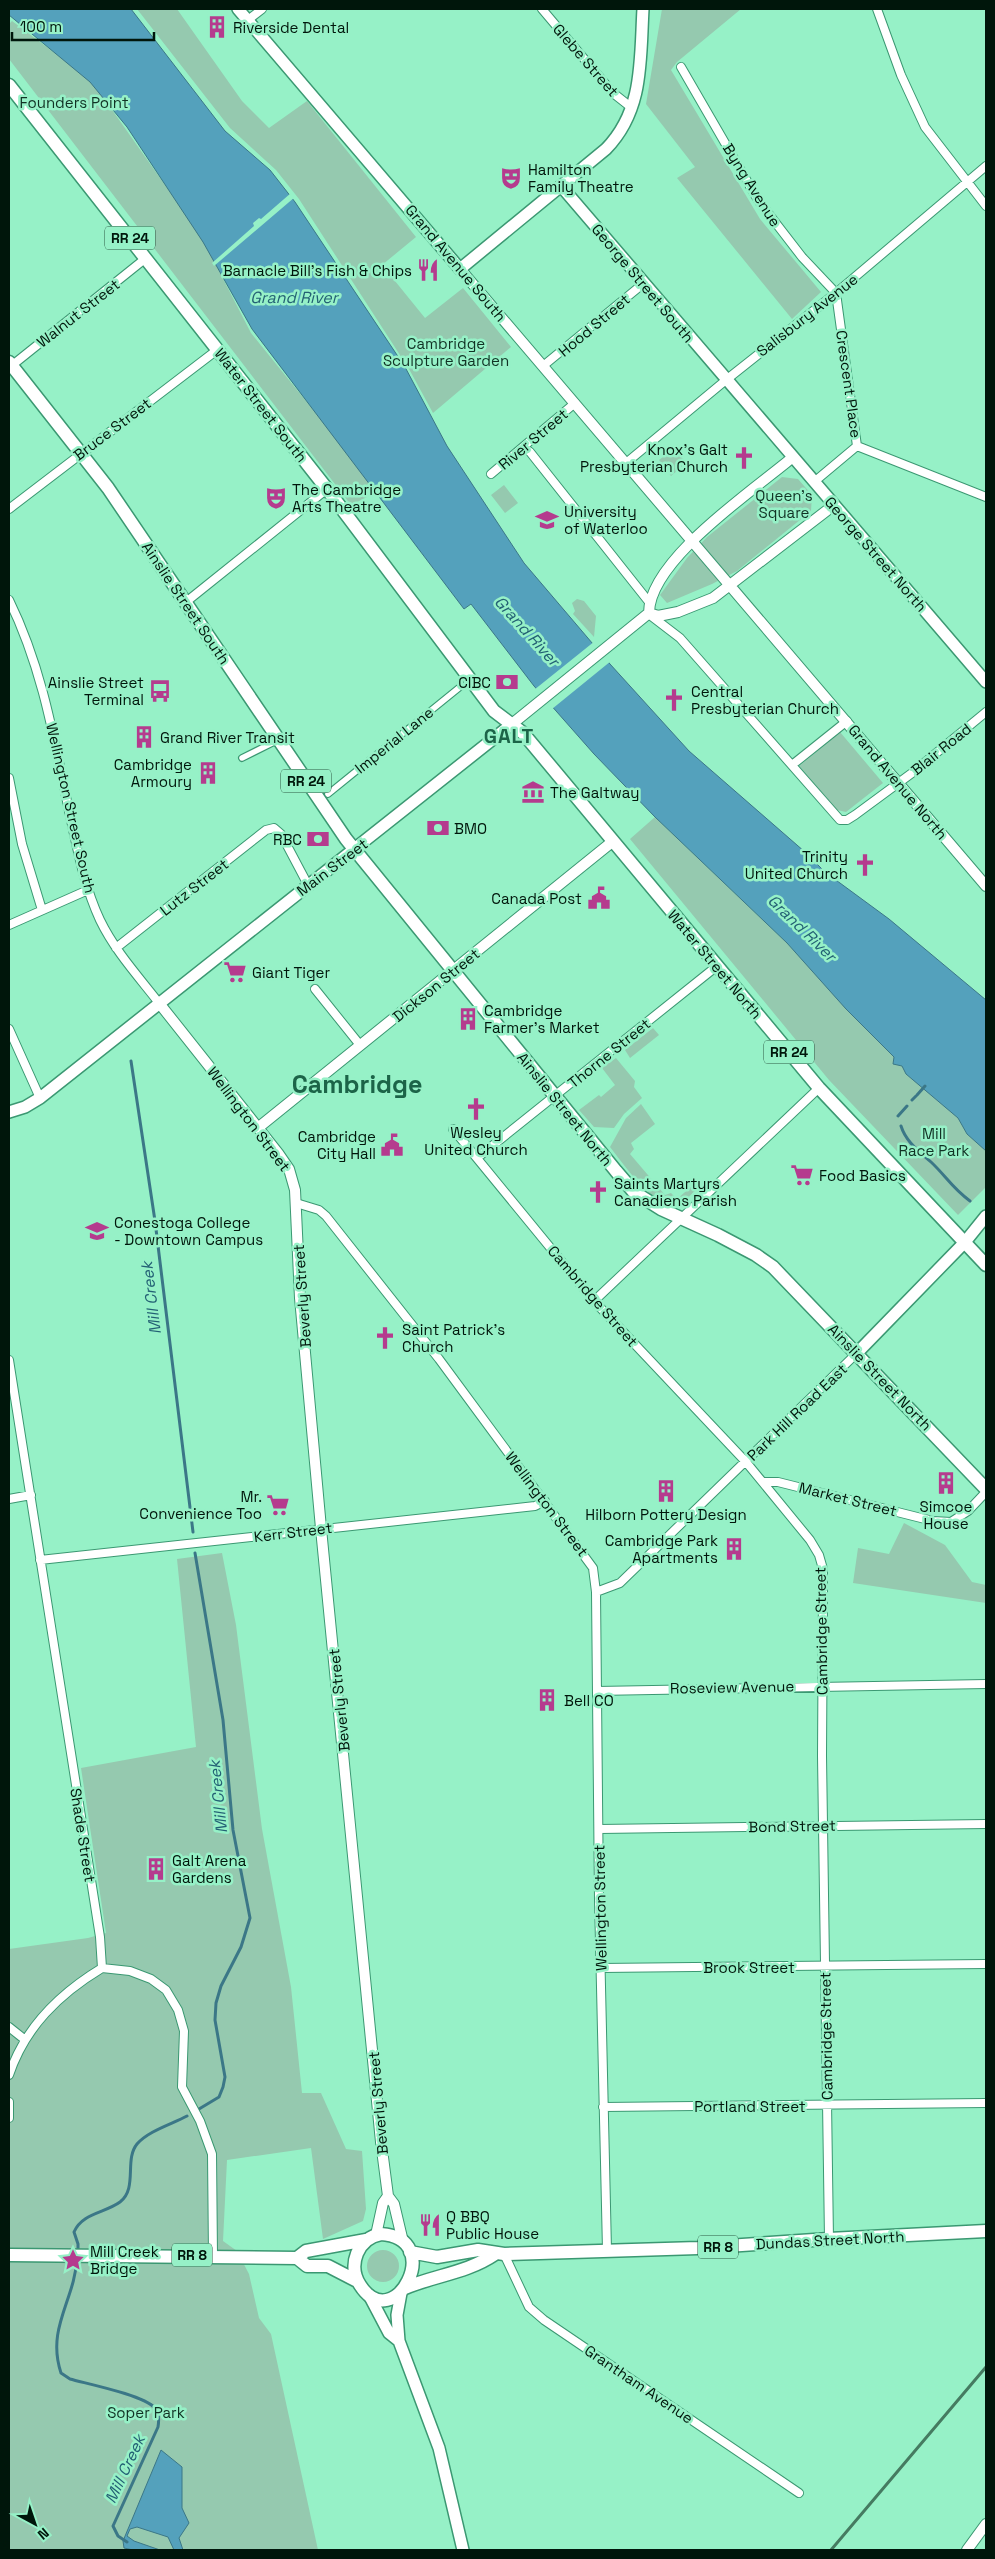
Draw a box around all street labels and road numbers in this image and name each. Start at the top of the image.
street label: Glebe Street [549,20,623,101]
street label: Byng Avenue [719,140,785,230]
street label: Grand Avenue South [401,201,511,325]
street label: George Street South [588,220,698,346]
road number: RR 24 [105,227,155,250]
street label: Salisbury Avenue [753,269,862,360]
street label: Walnut Street [33,275,123,351]
street label: Hood Street [554,289,634,360]
street label: Crescent Place [832,329,866,439]
street label: Water Street South [211,344,311,466]
street label: Bruce Street [69,394,155,464]
street label: River Street [494,404,572,474]
street label: George Street North [821,492,931,616]
street label: Ainslie Street South [138,538,234,668]
street label: Imperial Lane [351,703,437,777]
street label: Blair Road [907,719,975,779]
street label: Wellington Street South [42,721,100,895]
street label: Grand Avenue North [844,721,952,843]
road number: RR 24 [281,769,331,792]
street label: Main Street [293,834,371,900]
street label: Lutz Street [156,854,232,920]
street label: Water Street North [664,905,766,1023]
street label: Dickson Street [389,944,483,1026]
street label: Thorne Street [564,1014,654,1092]
road number: RR 24 [764,1040,814,1064]
street label: Ainslie Street North [513,1048,617,1170]
street label: Wellington Street [203,1063,295,1175]
street label: Cambridge Street [544,1241,642,1351]
street label: Beverly Street [289,1244,315,1348]
street label: Ainslie Street North [824,1320,936,1434]
street label: Park Hill Road East [743,1359,851,1465]
street label: Wellington Street [501,1448,593,1560]
street label: Market Street [797,1478,899,1520]
street label: Kerr Street [253,1518,333,1546]
street label: Cambridge Street [810,1567,832,1695]
street label: Beverly Street [324,1648,354,1752]
street label: Roseview Avenue [670,1676,794,1698]
street label: Shade Street [66,1787,100,1884]
street label: Bond Street [748,1816,836,1836]
street label: Wellington Street [589,1845,611,1971]
street label: Brook Street [703,1958,795,1977]
street label: Cambridge Street [815,1972,837,2100]
street label: Beverly Street [364,2051,392,2155]
street label: Portland Street [694,2097,806,2116]
street label: Dundas Street North [755,2227,905,2253]
road number: RR 8 [698,2236,738,2258]
road number: RR 8 [172,2244,212,2266]
street label: Grantham Avenue [581,2341,697,2427]

